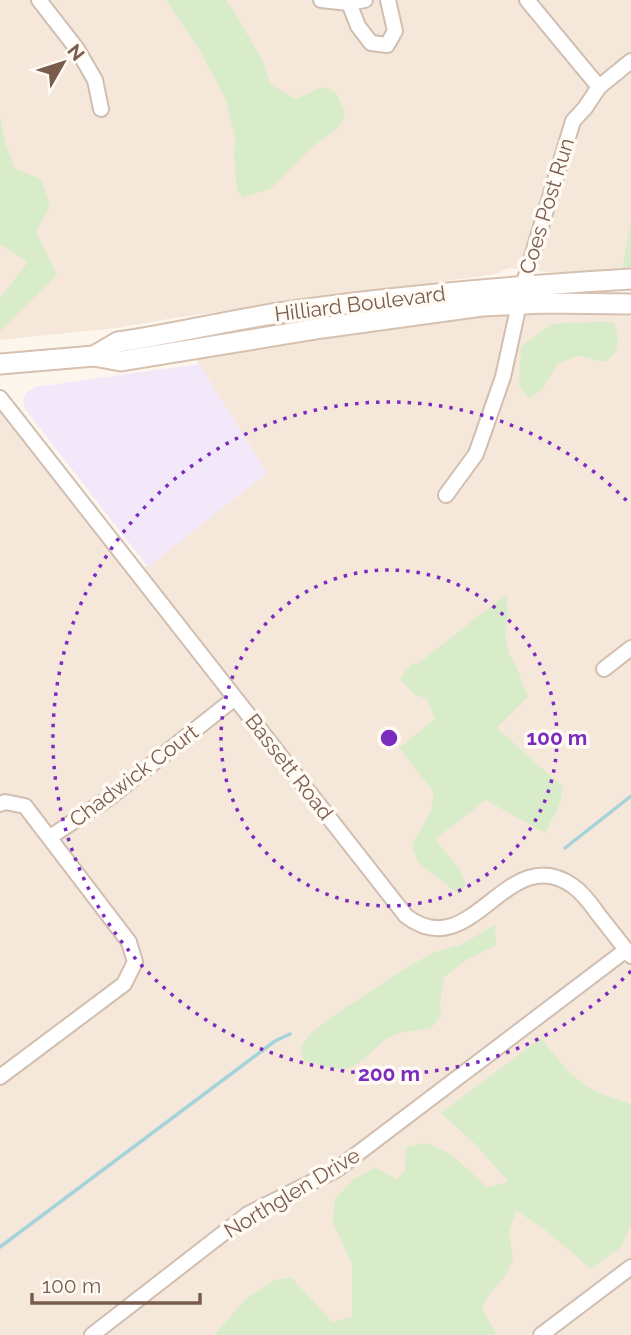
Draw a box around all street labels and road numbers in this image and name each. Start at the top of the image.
street label: Coes Post Run [514,135,579,277]
street label: Hilliard Boulevard [273,281,447,326]
street label: Bassett Road [240,709,339,825]
street label: Chadwick Court [64,719,203,832]
street label: Northglen Drive [219,1142,364,1243]

